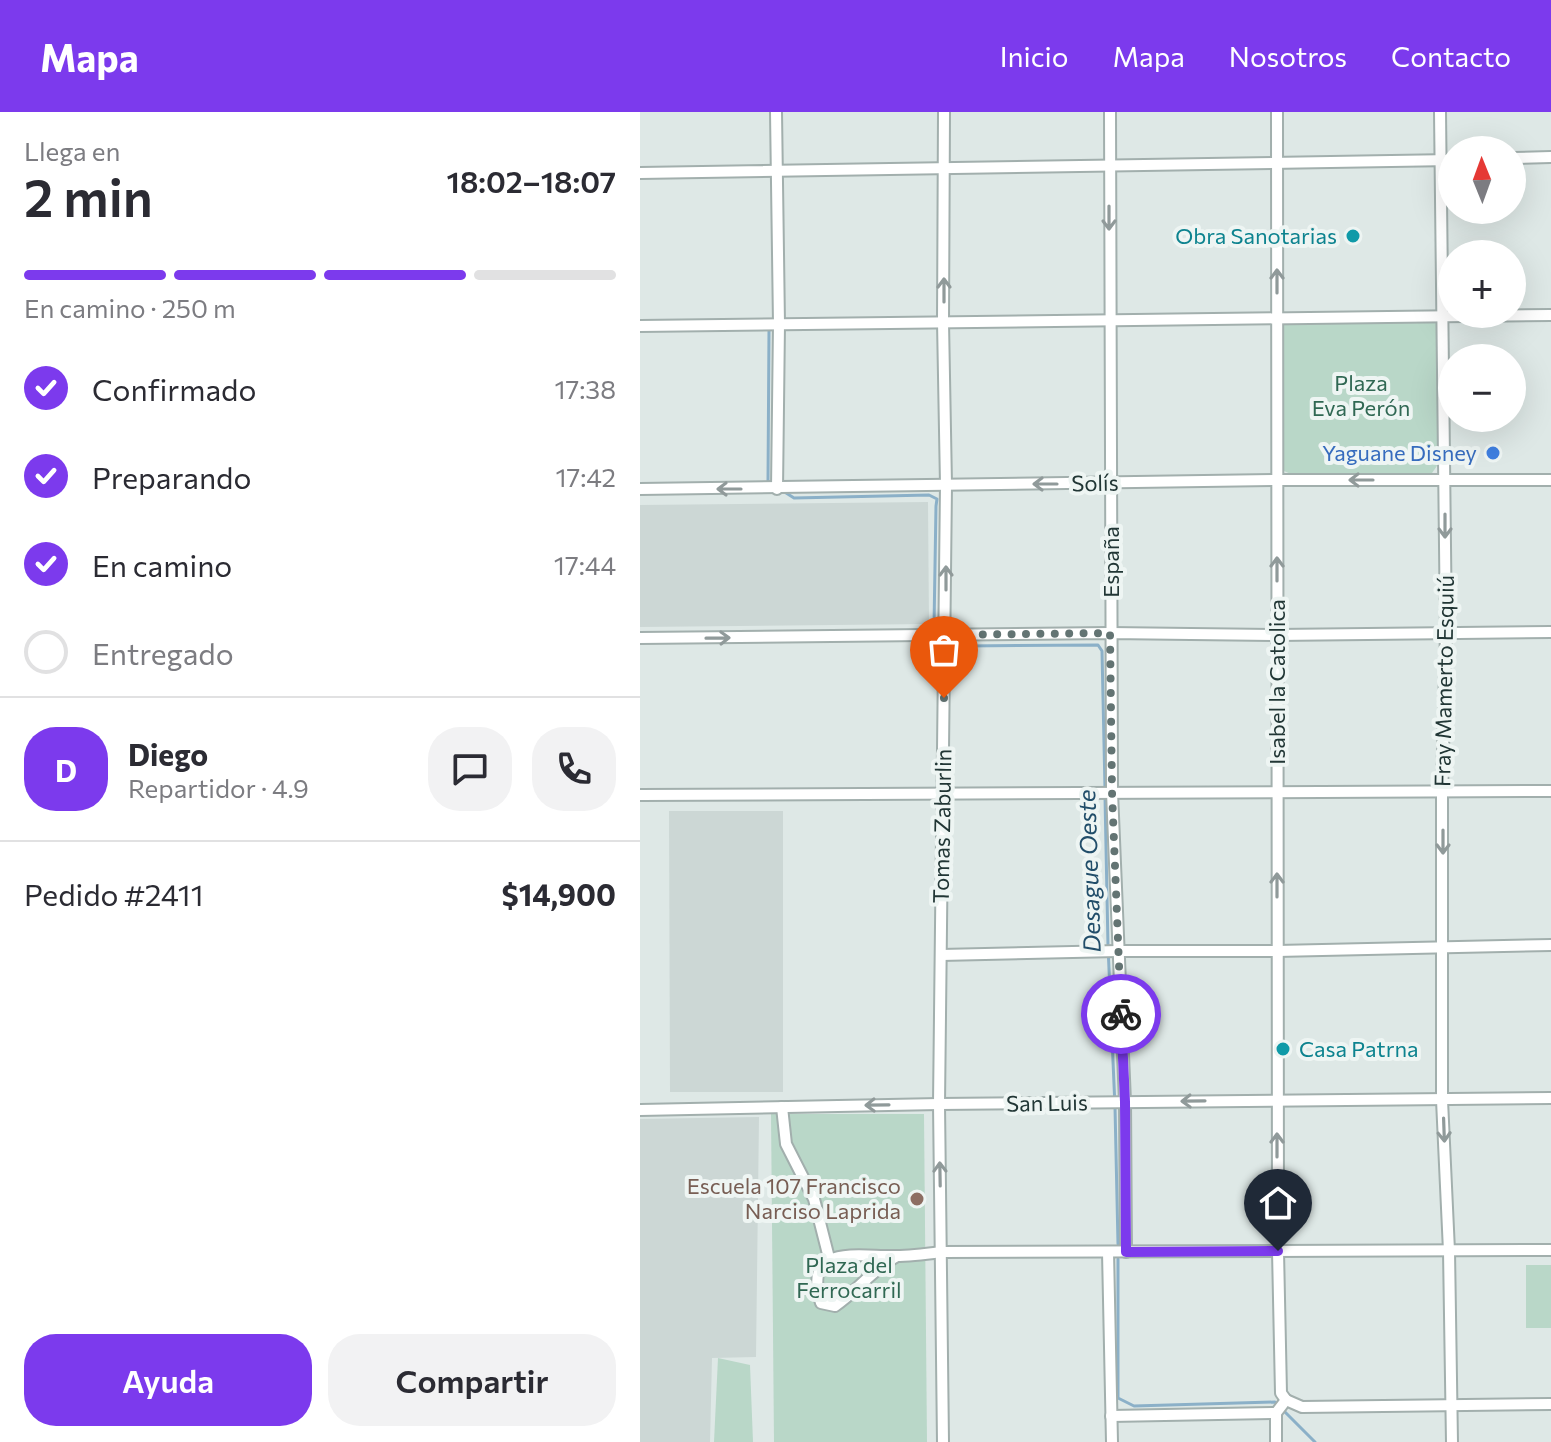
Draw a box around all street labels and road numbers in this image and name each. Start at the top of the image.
street label: Solís [1071,469,1119,496]
street label: España [1097,526,1124,598]
street label: Fray Mamerto Esquiú [1428,575,1459,787]
street label: Isabel la Catolica [1263,599,1290,765]
street label: Tomas Zaburlin [927,748,956,904]
street label: San Luis [1006,1088,1088,1117]

